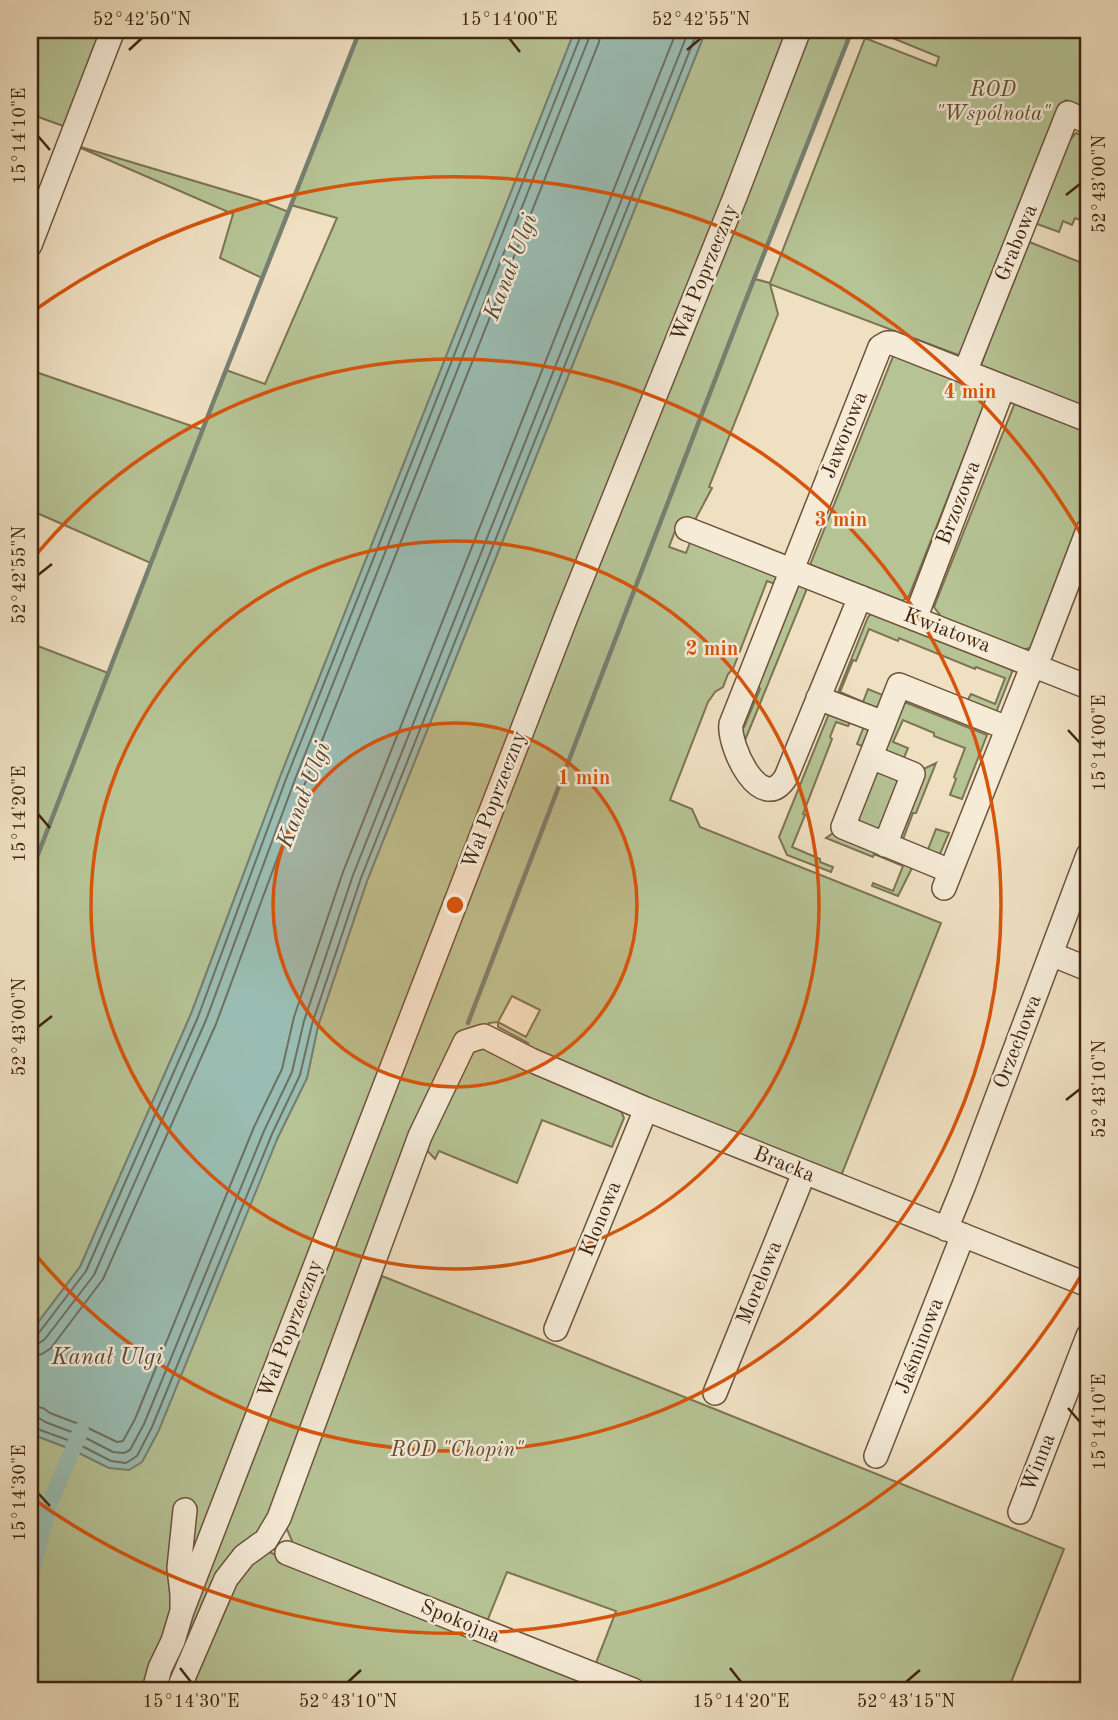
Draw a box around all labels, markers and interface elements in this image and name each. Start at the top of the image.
text: 52°42'50"N [93,11,191,29]
text: 15°14'00"E [461,11,557,29]
text: 52°42'55"N [652,11,750,29]
park label: ROD "Wspólnota" [936,80,1051,125]
text: 15°14'10"E [11,88,29,184]
text: 52°43'00"N [1091,135,1109,233]
street label: Wał Poprzeczny [668,202,742,344]
street label: Grabowa [992,202,1042,284]
water label: Kanał Ulgi [480,210,543,325]
text: 4 min [944,382,996,403]
street label: Jaworowa [818,389,872,481]
street label: Brzozowa [933,458,985,548]
text: 3 min [815,510,867,531]
text: 52°42'55"N [11,526,29,624]
street label: Kwiatowa [900,605,994,657]
text: 2 min [686,639,738,660]
text: 15°14'00"E [1091,695,1109,791]
street label: Wał Poprzeczny [459,728,531,872]
water label: Kanał Ulgi [273,738,336,853]
text: 15°14'20"E [11,766,29,862]
text: 1 min [558,768,610,789]
centre of rings [443,893,467,917]
text: 52°43'00"N [11,978,29,1076]
street label: Orzechowa [990,992,1046,1092]
text: 52°43'10"N [1091,1040,1109,1138]
street label: Bracka [750,1143,818,1187]
street label: Klonowa [576,1178,626,1260]
street label: Morelowa [734,1238,786,1328]
street label: Wał Poprzeczny [255,1257,327,1401]
street label: Jaśminowa [892,1295,948,1397]
water label: Kanał Ulgi [50,1346,163,1370]
text: 15°14'10"E [1091,1374,1109,1470]
street label: Winna [1018,1431,1060,1495]
park label: ROD "Chopin" [389,1440,524,1461]
text: 15°14'30"E [11,1445,29,1541]
street label: Spokojna [417,1597,503,1647]
text: 15°14'30"E [143,1693,239,1711]
text: 52°43'10"N [299,1693,397,1711]
text: 15°14'20"E [693,1693,789,1711]
text: 52°43'15"N [857,1693,955,1711]

